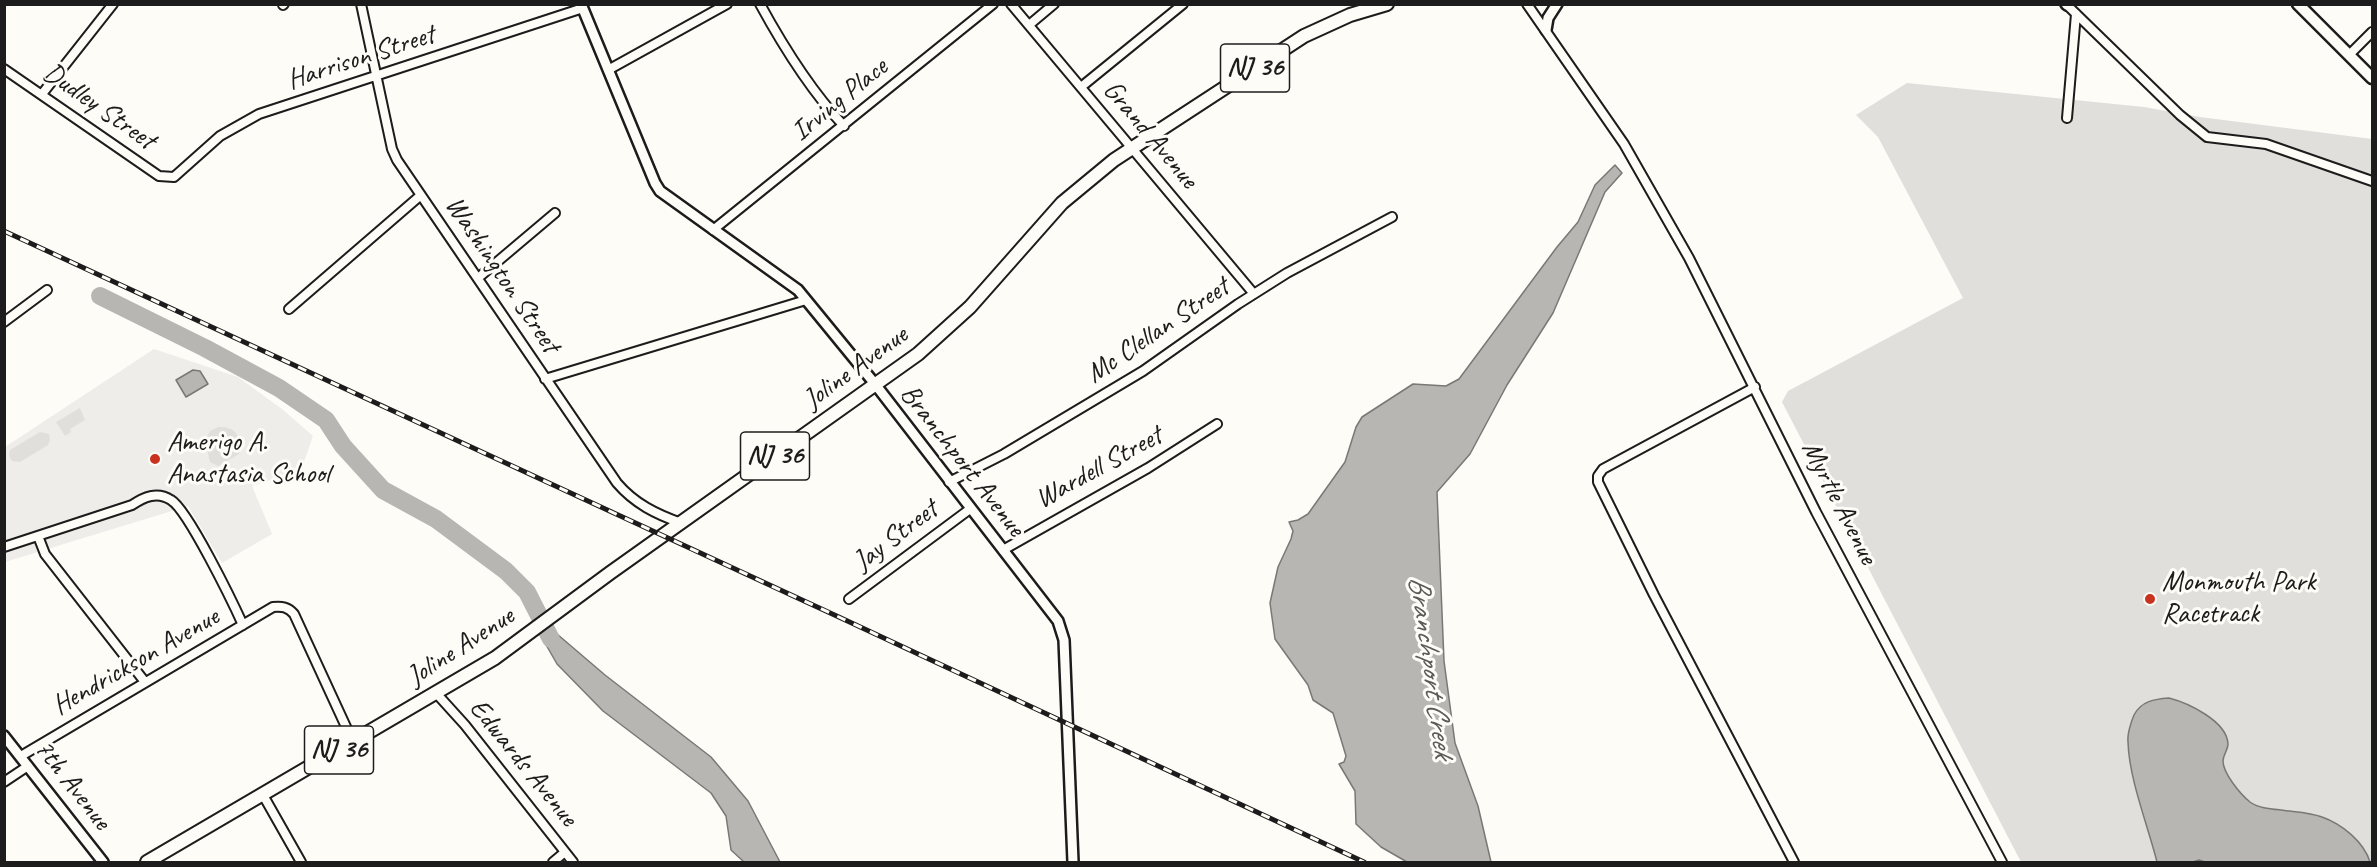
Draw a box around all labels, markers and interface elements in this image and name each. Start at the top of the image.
street label: Harrison Street [283,18,439,98]
road number: NJ 36 [1220,44,1290,92]
street label: Irving Place [785,51,895,149]
street label: Dudley Street [37,56,161,158]
street label: Grand Avenue [1095,74,1205,196]
street label: Washington Street [437,190,567,360]
street label: Mc Clellan Street [1080,271,1236,391]
street label: Joline Avenue [797,319,915,417]
street label: Branchport Avenue [892,378,1032,544]
street label: Wardell Street [1030,419,1168,517]
place label: Amerigo A. Anastasia School [167,426,330,492]
road number: NJ 36 [740,432,810,480]
street label: Myrtle Avenue [1794,436,1884,570]
marker: Amerigo A. Anastasia School [148,452,162,466]
street label: Jay Street [847,493,945,579]
place label: Monmouth Park Racetrack [2162,566,2315,632]
water label: Branchport Creek [1399,574,1461,760]
marker: Monmouth Park Racetrack [2143,592,2157,606]
street label: Joline Avenue [401,600,521,694]
street label: Hendrickson Avenue [47,601,225,723]
street label: Edwards Avenue [461,692,585,834]
road number: NJ 36 [304,726,374,774]
street label: 7th Avenue [26,733,118,837]

